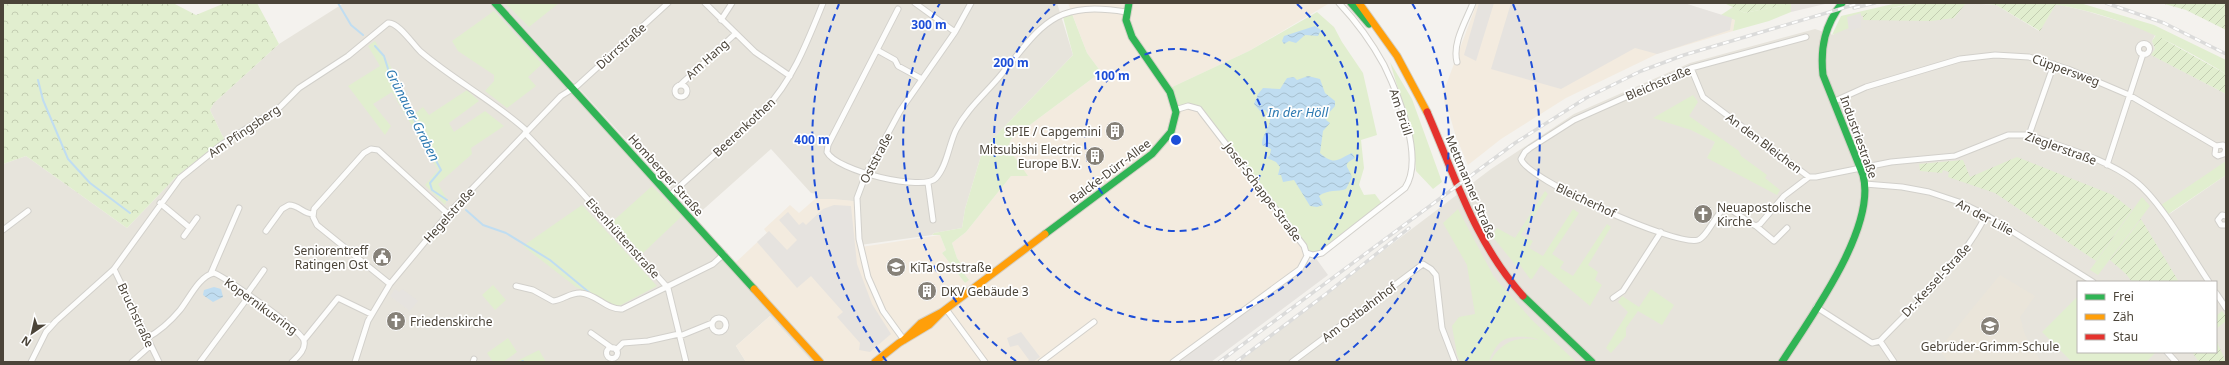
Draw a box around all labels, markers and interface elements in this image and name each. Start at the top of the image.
text: 300 m [911,16,947,33]
street label: Dürrstraße [592,19,650,73]
street label: Am Hang [682,35,732,83]
street label: Cüppersweg [2030,50,2102,90]
text: 200 m [993,54,1029,71]
street label: Bleichstraße [1623,61,1694,104]
water label: Grünauer Graben [382,66,444,164]
text: 100 m [1094,67,1130,84]
street label: Am Brüll [1385,86,1417,138]
street label: Industriestraße [1836,93,1882,181]
street label: Beerenkothen [709,94,779,160]
street label: Am Pfingsberg [205,101,283,161]
water label: In der Höll [1267,103,1329,121]
street label: An den Bleichen [1723,109,1805,177]
building icon: SPIE / Capgemini [1104,120,1126,142]
place label: SPIE / Capgemini [1005,123,1101,140]
street label: Zieglerstraße [2023,127,2099,169]
street label: Oststraße [856,129,897,186]
street label: Homberger Straße [624,130,708,220]
text: 400 m [794,131,830,148]
centre of rings [1169,133,1183,147]
street label: Mettmanner Straße [1442,133,1501,241]
street label: Balcke-Dürr-Allee [1066,135,1154,207]
street label: Josef-Schappe-Straße [1220,138,1306,245]
place label: Mitsubishi Electric Europe B.V. [979,141,1081,172]
building icon: Mitsubishi Electric Europe B.V. [1084,145,1106,167]
street label: Bleicherhof [1553,179,1620,222]
street label: Hegelstraße [420,184,478,246]
street label: Eisenhüttenstraße [582,194,664,282]
street label: An der Lilie [1953,195,2017,239]
place label: Neuapostolische Kirche [1717,199,1811,230]
church icon: Neuapostolische Kirche [1692,203,1714,225]
street label: Dr.-Kessel-Straße [1897,239,1975,321]
place label: Seniorentreff Ratingen Ost [294,242,369,273]
public building icon: Seniorentreff Ratingen Ost [371,246,393,268]
school or university icon: KiTa Oststraße [885,256,907,278]
place label: KiTa Oststraße [910,259,992,276]
street label: Kopernikusring [221,274,301,338]
street label: Am Ostbahnhof [1318,278,1400,346]
street label: Bruchstraße [114,280,158,350]
building icon: DKV Gebäude 3 [916,280,938,302]
legend [2077,281,2217,353]
place label: DKV Gebäude 3 [941,283,1029,300]
text: Frei [2113,288,2134,305]
text: Zäh [2113,308,2134,325]
church icon: Friedenskirche [385,310,407,332]
north arrow [12,313,52,353]
place label: Friedenskirche [410,313,493,330]
school or university icon: Gebrüder-Grimm-Schule [1979,315,2001,337]
text: Stau [2113,328,2138,345]
text: N [18,333,34,350]
place label: Gebrüder-Grimm-Schule [1921,338,2059,355]

